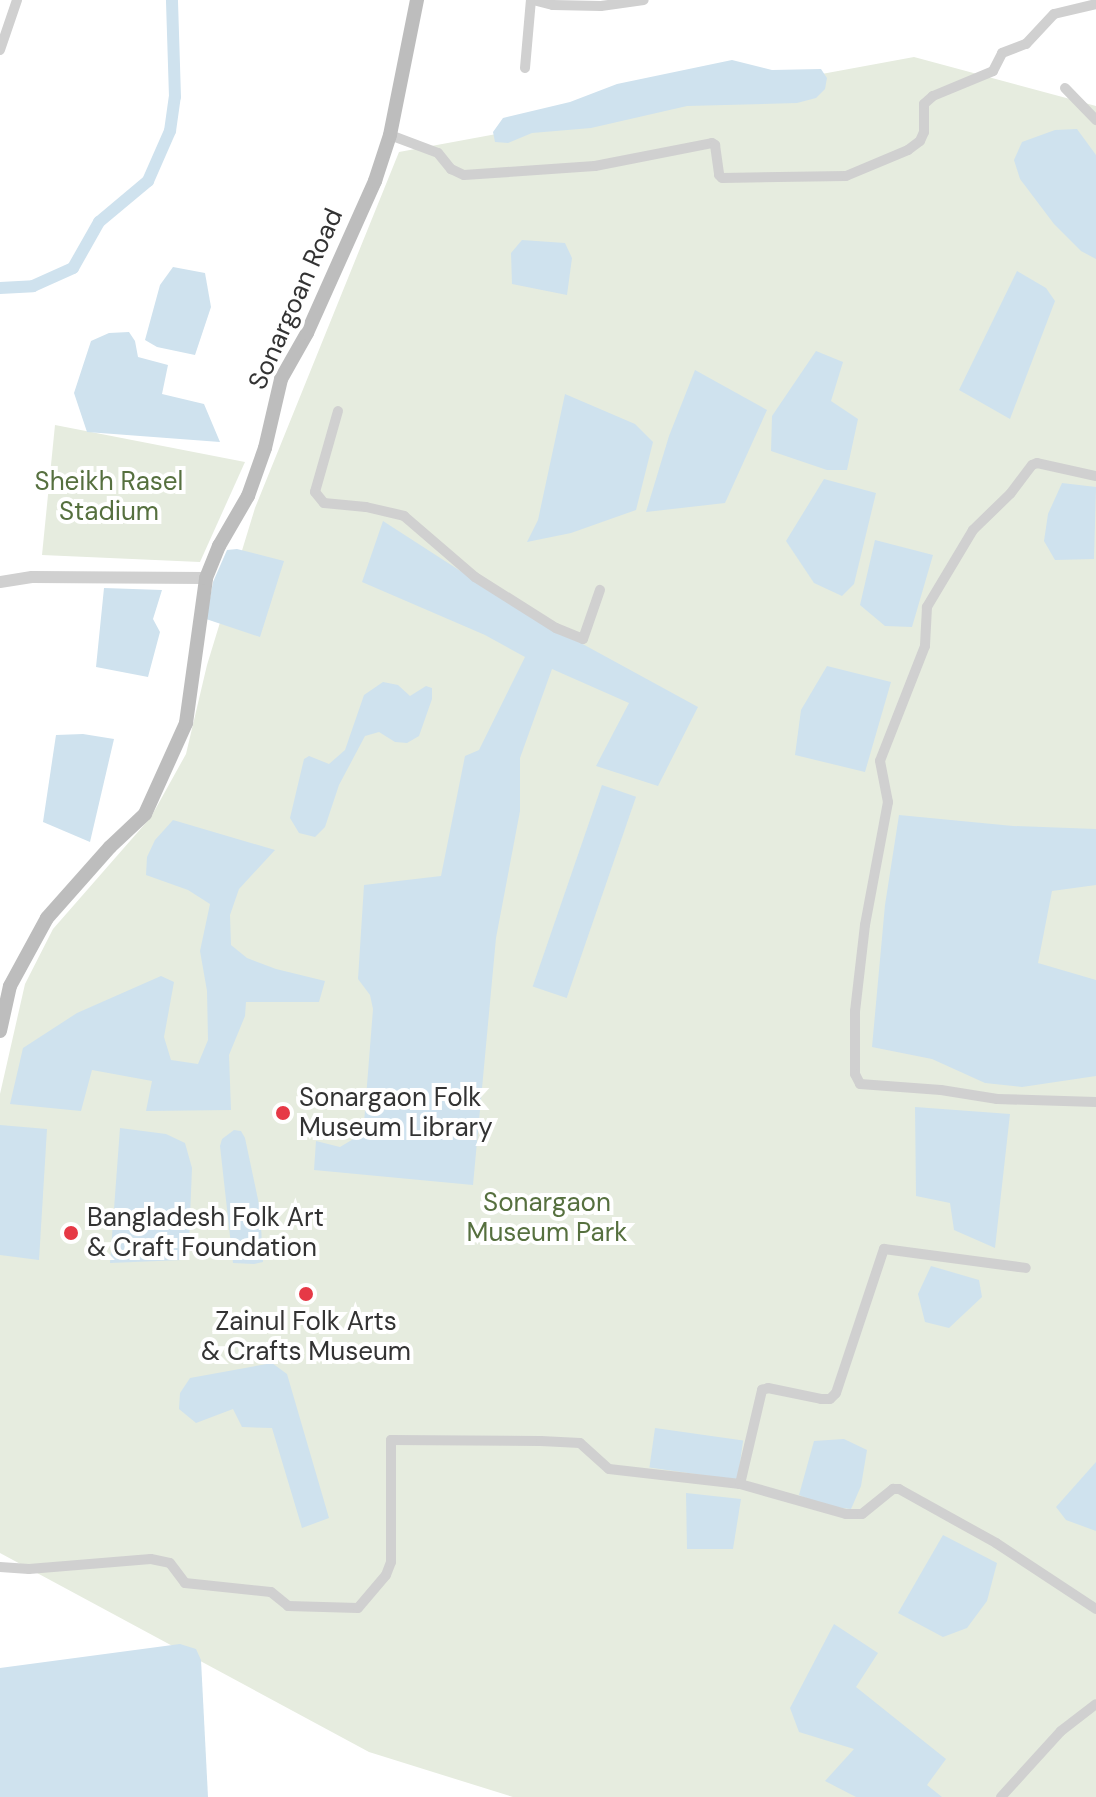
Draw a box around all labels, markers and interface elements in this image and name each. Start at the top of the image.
street label: Sonargoan Road [242,204,350,394]
park label: Sheikh Rasel Stadium [35,466,183,528]
place label: Sonargaon Folk Museum Library [299,1082,493,1144]
marker: Sonargaon Folk Museum Library [274,1104,292,1122]
park label: Sonargaon Museum Park [467,1187,627,1248]
place label: Bangladesh Folk Art & Craft Foundation [87,1202,324,1264]
marker: Bangladesh Folk Art & Craft Foundation [62,1224,80,1242]
marker: Zainul Folk Arts & Crafts Museum [297,1285,315,1303]
place label: Zainul Folk Arts & Crafts Museum [201,1306,411,1368]

